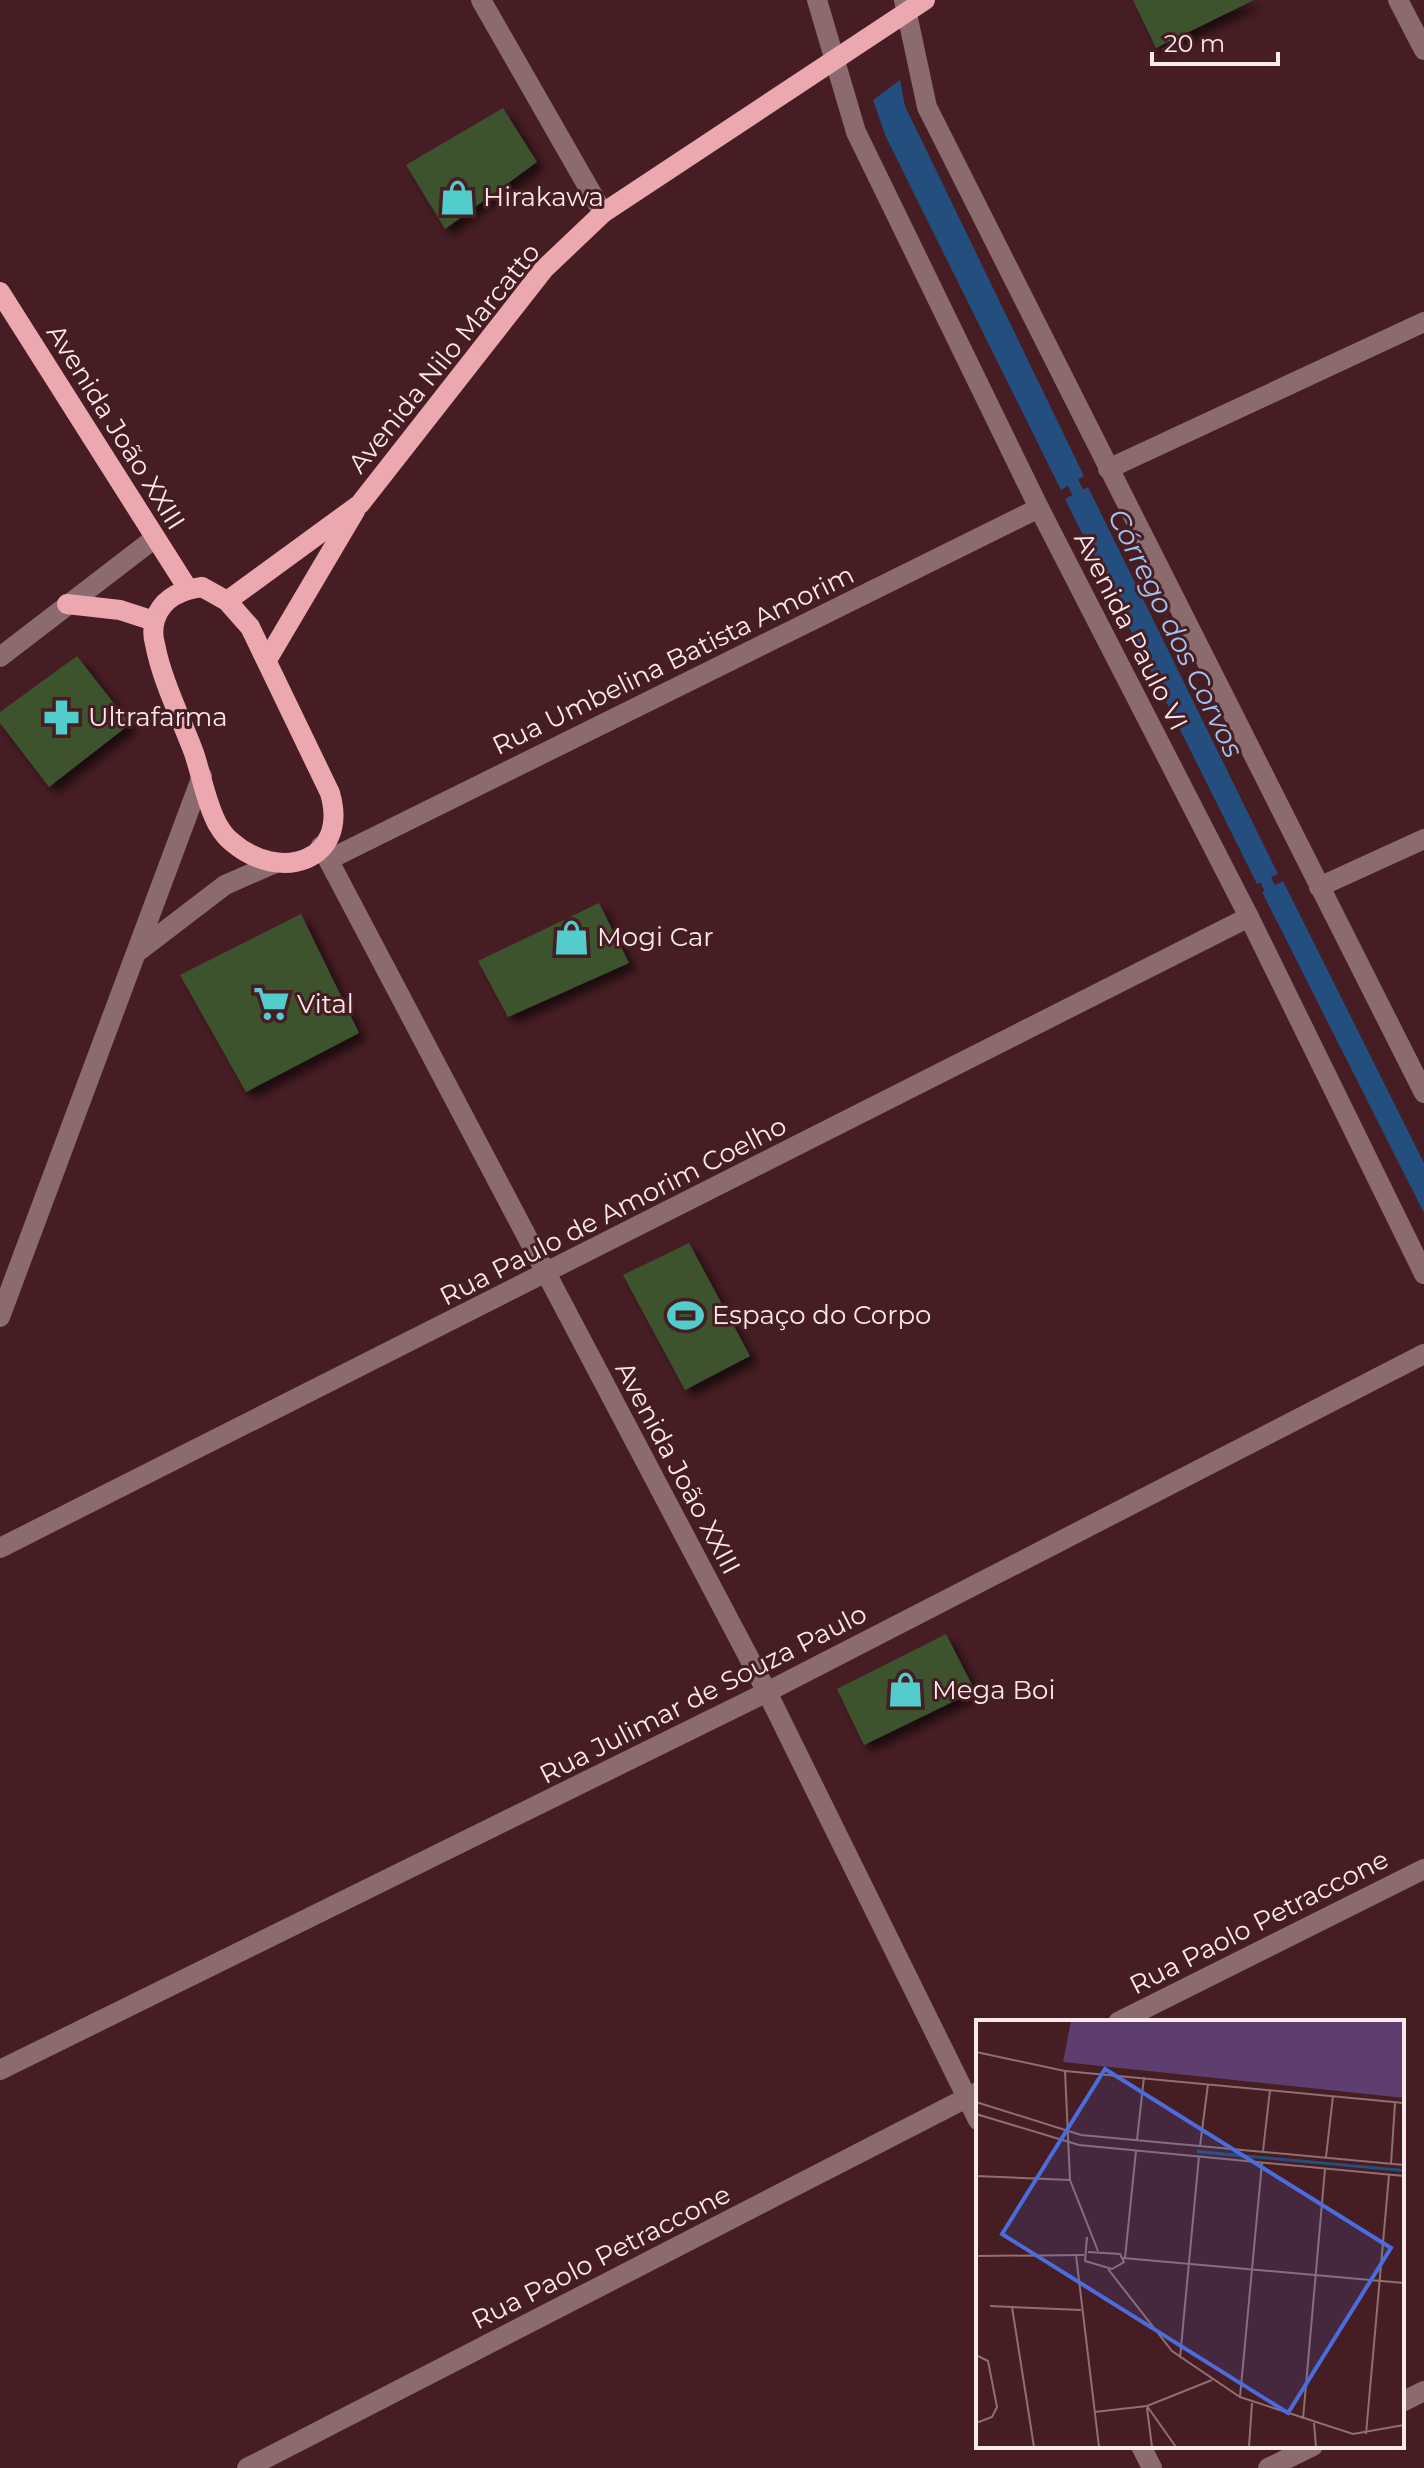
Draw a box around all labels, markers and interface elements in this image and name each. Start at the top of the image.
scale bar [1152,16,1278,66]
text: 20 m [1164,29,1225,58]
shop icon: Hirakawa [438,178,476,216]
place label: Hirakawa [483,181,604,213]
street label: Avenida Nilo Marcatto [341,237,547,479]
street label: Avenida João XXIII [40,318,192,536]
water label: Córrego dos Corvos [1101,503,1251,763]
street label: Avenida Paulo VI [1067,526,1195,736]
street label: Rua Umbelina Batista Amorim [487,558,859,762]
pharmacy icon: Ultrafarma [43,698,81,736]
place label: Ultrafarma [88,701,228,733]
shop icon: Mogi Car [552,918,590,956]
place label: Mogi Car [597,921,714,953]
supermarket icon: Vital [252,985,290,1023]
place label: Vital [297,988,354,1020]
street label: Rua Paulo de Amorim Coelho [434,1109,792,1313]
sports icon: Espaço do Corpo [667,1296,705,1334]
place label: Espaço do Corpo [712,1299,931,1331]
street label: Avenida João XXIII [608,1356,748,1580]
street label: Rua Julimar de Souza Paulo [534,1597,872,1791]
shop icon: Mega Boi [887,1671,925,1709]
place label: Mega Boi [932,1674,1055,1706]
street label: Rua Paolo Petraccone [1124,1843,1394,2001]
inset map [976,2020,1404,2448]
street label: Rua Paolo Petraccone [466,2178,736,2336]

